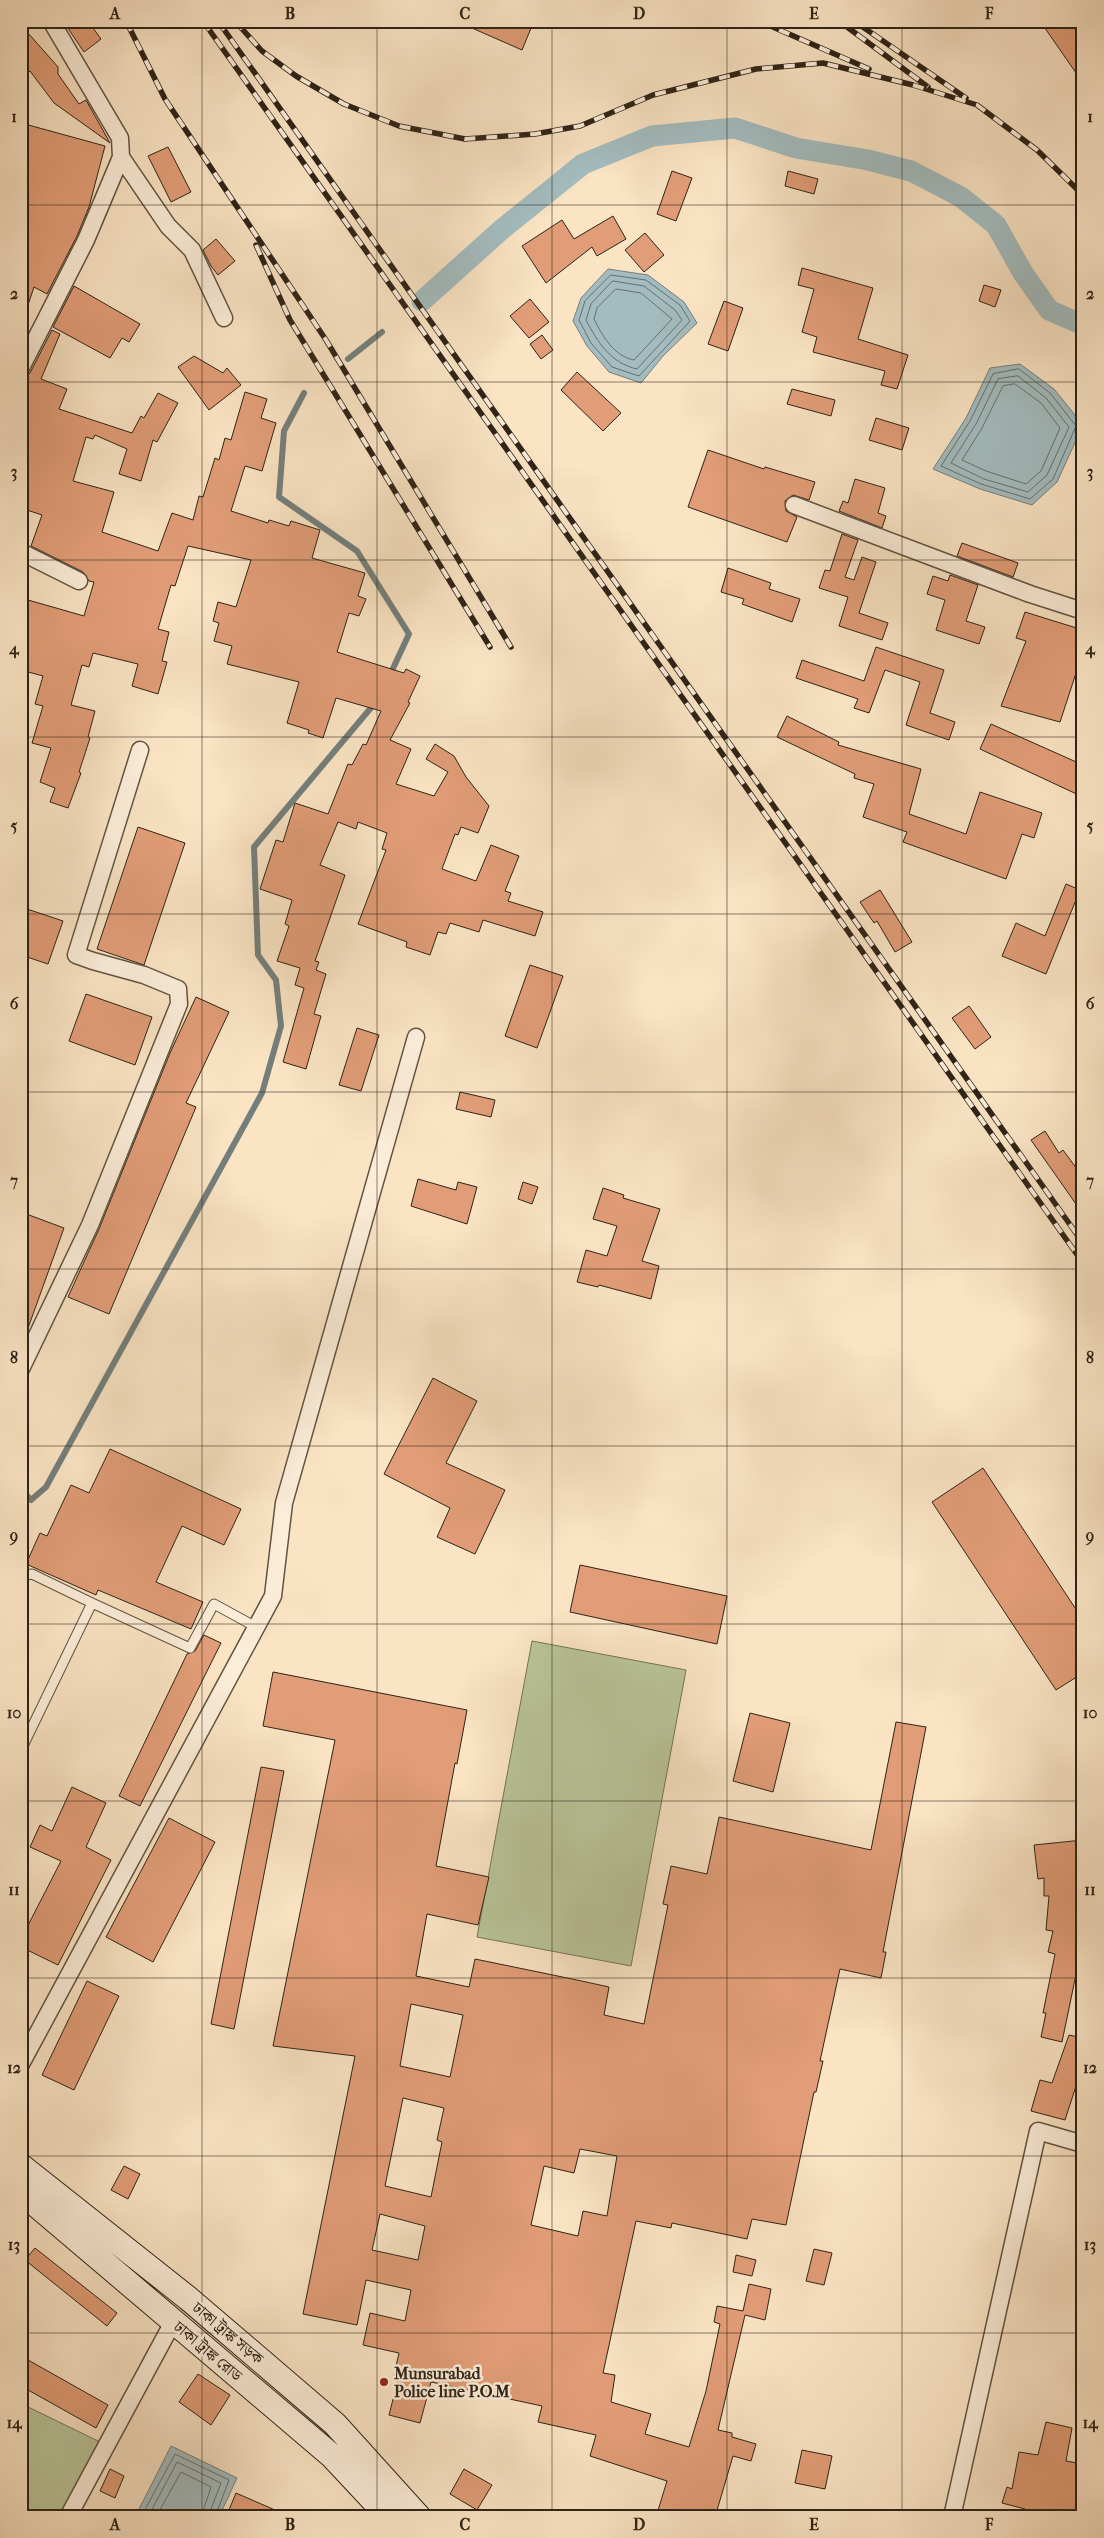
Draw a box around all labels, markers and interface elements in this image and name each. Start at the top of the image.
text: A [109,4,121,23]
text: B [285,4,295,23]
text: C [460,4,471,23]
text: D [633,4,645,23]
text: E [809,4,819,23]
text: F [984,4,994,23]
text: 1 [11,107,17,126]
text: 1 [1087,107,1093,126]
text: 2 [10,284,18,303]
text: 2 [1086,284,1094,303]
text: 3 [11,462,17,482]
text: 3 [1087,462,1093,482]
text: 4 [8,639,20,659]
text: 4 [1084,639,1096,659]
text: 5 [11,816,18,835]
text: 5 [1087,816,1094,835]
text: 6 [10,994,19,1013]
text: 6 [1086,994,1095,1013]
text: 7 [9,1171,18,1190]
text: 7 [1085,1171,1094,1190]
text: 8 [10,1348,18,1367]
text: 8 [1086,1348,1094,1367]
text: 9 [9,1526,18,1546]
text: 9 [1085,1526,1094,1546]
text: 10 [7,1703,21,1722]
text: 10 [1083,1703,1097,1722]
text: 11 [8,1880,20,1899]
text: 11 [1084,1880,1096,1899]
text: 12 [7,2058,21,2077]
text: 12 [1083,2058,1097,2077]
text: 13 [8,2235,20,2255]
text: 13 [1084,2235,1096,2255]
street label: ঢাকা ট্রাঙ্ক সড়ক [188,2297,268,2369]
street label: ঢাকা ট্রাঙ্ক রোড [169,2316,247,2386]
place label: Munsurabad Police line P.O.M [393,2364,510,2401]
marker: Munsurabad Police line P.O.M [378,2376,390,2388]
text: 14 [6,2413,23,2433]
text: 14 [1082,2413,1099,2433]
text: A [109,2515,121,2534]
text: B [285,2515,295,2534]
text: C [460,2515,471,2534]
text: D [633,2515,645,2534]
text: E [809,2515,819,2534]
text: F [984,2515,994,2534]

